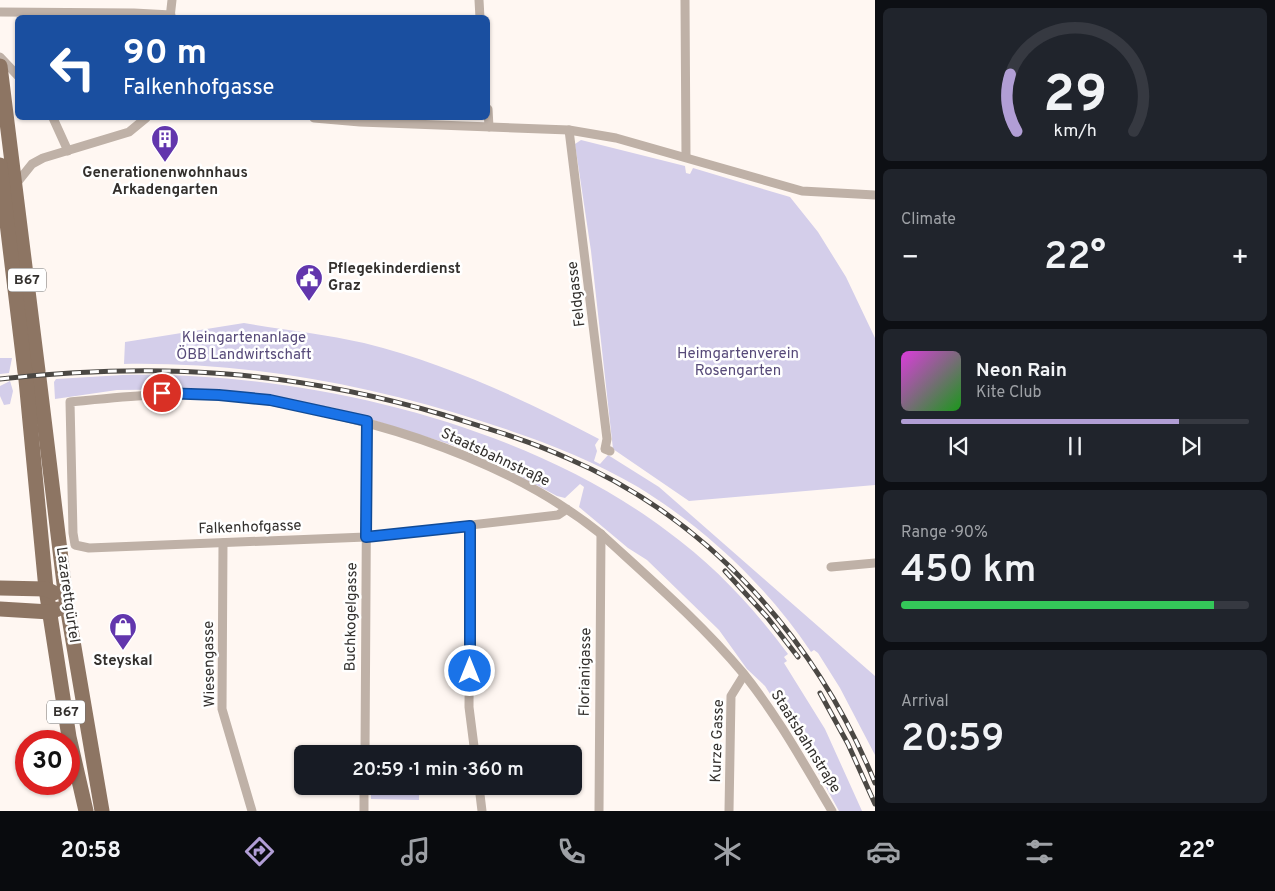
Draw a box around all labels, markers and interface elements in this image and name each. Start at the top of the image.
text: 90 m [123,32,207,76]
icon: left [40,35,105,100]
text: 29 [1043,64,1107,130]
text: Falkenhofgasse [123,75,274,102]
text: km/h [1053,120,1097,143]
building icon: Generationenwohnhaus Arkadengarten [150,124,180,163]
place label: Generationenwohnhaus Arkadengarten [82,164,248,200]
text: Climate [901,210,956,230]
text: 22° [1044,234,1106,283]
text: − [901,241,919,277]
text: + [1231,241,1249,277]
place label: Pflegekinderdienst Graz [328,260,461,296]
street label: Feldgasse [564,260,590,328]
public building icon: Pflegekinderdienst Graz [294,263,324,302]
road number: B67 [8,268,46,292]
park label: Kleingartenanlage ÖBB Landwirtschaft [176,329,312,365]
park label: Heimgartenverein Rosengarten [677,345,799,381]
text: Neon Rain [976,359,1067,383]
pin [141,372,183,414]
icon: arrive [148,379,176,407]
text: Kite Club [976,383,1041,403]
street label: Staatsbahnstraße [438,424,552,492]
icon: previous [945,432,973,460]
icon: pause [1061,432,1089,460]
icon: next [1177,432,1205,460]
street label: Falkenhofgasse [198,517,302,539]
text: Range · 90% [901,523,988,543]
street label: Lazarettgürtel [51,546,83,644]
text: 450 km [901,547,1036,596]
street label: Buchkogelgasse [342,562,362,672]
shop icon: Steyskal [108,612,138,651]
street label: Wiesengasse [200,621,220,707]
street label: Florianigasse [576,627,596,717]
position arrow [443,644,495,696]
place label: Steyskal [93,652,153,671]
street label: Staatsbahnstraße [766,687,844,797]
text: Arrival [901,692,949,712]
street label: Kurze Gasse [707,699,729,783]
road number: B67 [47,700,85,724]
text: 20:59 [901,716,1004,765]
speed limit sign: 30 [15,730,80,795]
text: 20:59 · 1 min · 360 m [352,758,524,782]
icon: directions [242,834,277,869]
icon: music [398,834,433,869]
icon: phone [554,834,589,869]
icon: climate [710,834,745,869]
icon: car [866,834,901,869]
icon: filters [1022,834,1057,869]
text: 20:58 [61,838,121,865]
text: 22° [1178,838,1214,865]

